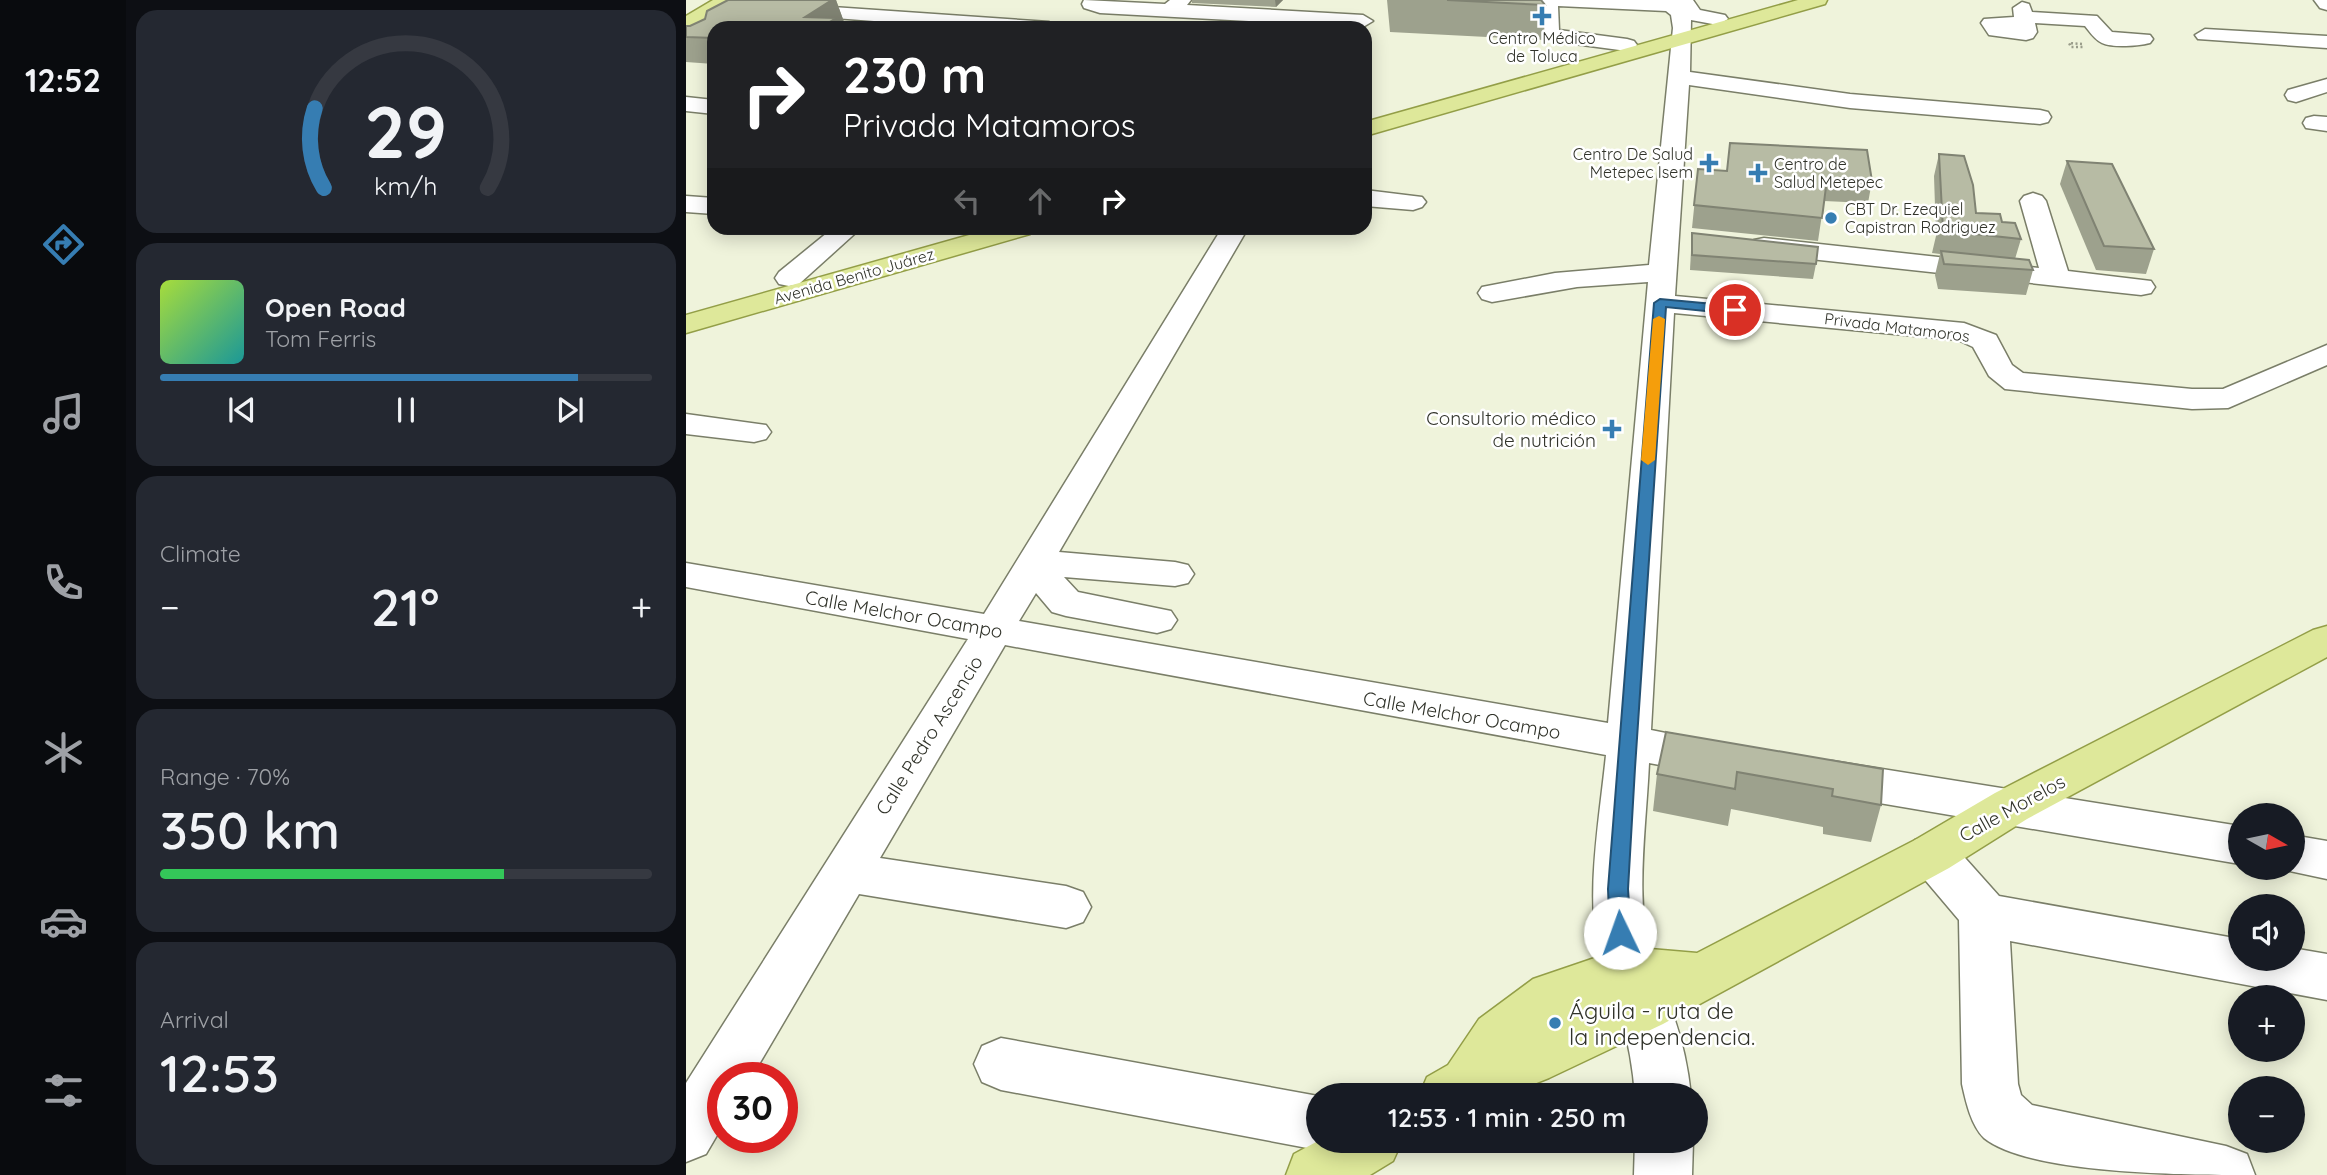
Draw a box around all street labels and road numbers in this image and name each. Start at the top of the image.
street label: Avenida Benito Juárez [772,244,936,308]
street label: Privada Matamoros [1823,308,1971,346]
street label: Calle Melchor Ocampo [803,585,1005,643]
street label: Calle Pedro Ascencio [870,651,988,819]
street label: Calle Melchor Ocampo [1361,686,1563,744]
street label: Calle Morelos [1955,769,2069,847]

